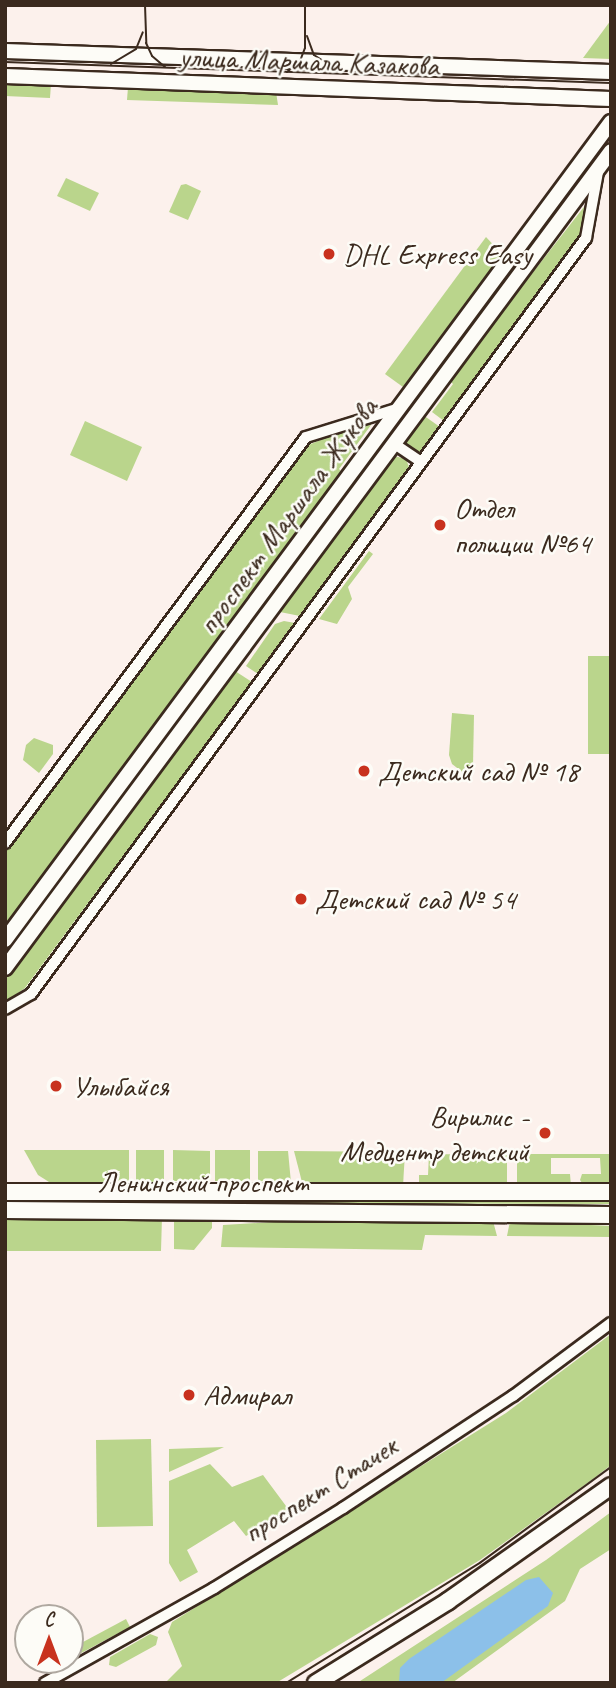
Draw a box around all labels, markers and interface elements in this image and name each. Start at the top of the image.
street label: улица Маршала Казакова [179,38,439,84]
place label: DHL Express Easy [343,236,533,272]
marker: DHL Express Easy [321,246,337,262]
street label: проспект Маршала Жукова [189,391,385,641]
place label: Отдел полиции №64 [454,490,591,560]
marker: Отдел полиции №64 [432,517,448,533]
place label: Детский сад № 18 [378,753,579,789]
marker: Детский сад № 18 [356,763,372,779]
place label: Детский сад № 54 [315,881,516,917]
marker: Детский сад № 54 [293,891,309,907]
place label: Улыбайся [72,1068,169,1104]
marker: Улыбайся [46,1076,66,1096]
place label: Вирилис - Медцентр детский [333,1098,529,1168]
marker: Вирилис - Медцентр детский [535,1123,555,1143]
street label: Ленинский проспект [97,1164,309,1200]
place label: Адмирал [203,1377,291,1413]
marker: Адмирал [181,1387,197,1403]
street label: проспект Стачек [236,1427,404,1551]
north arrow [14,1604,84,1674]
text: С [44,1608,54,1632]

